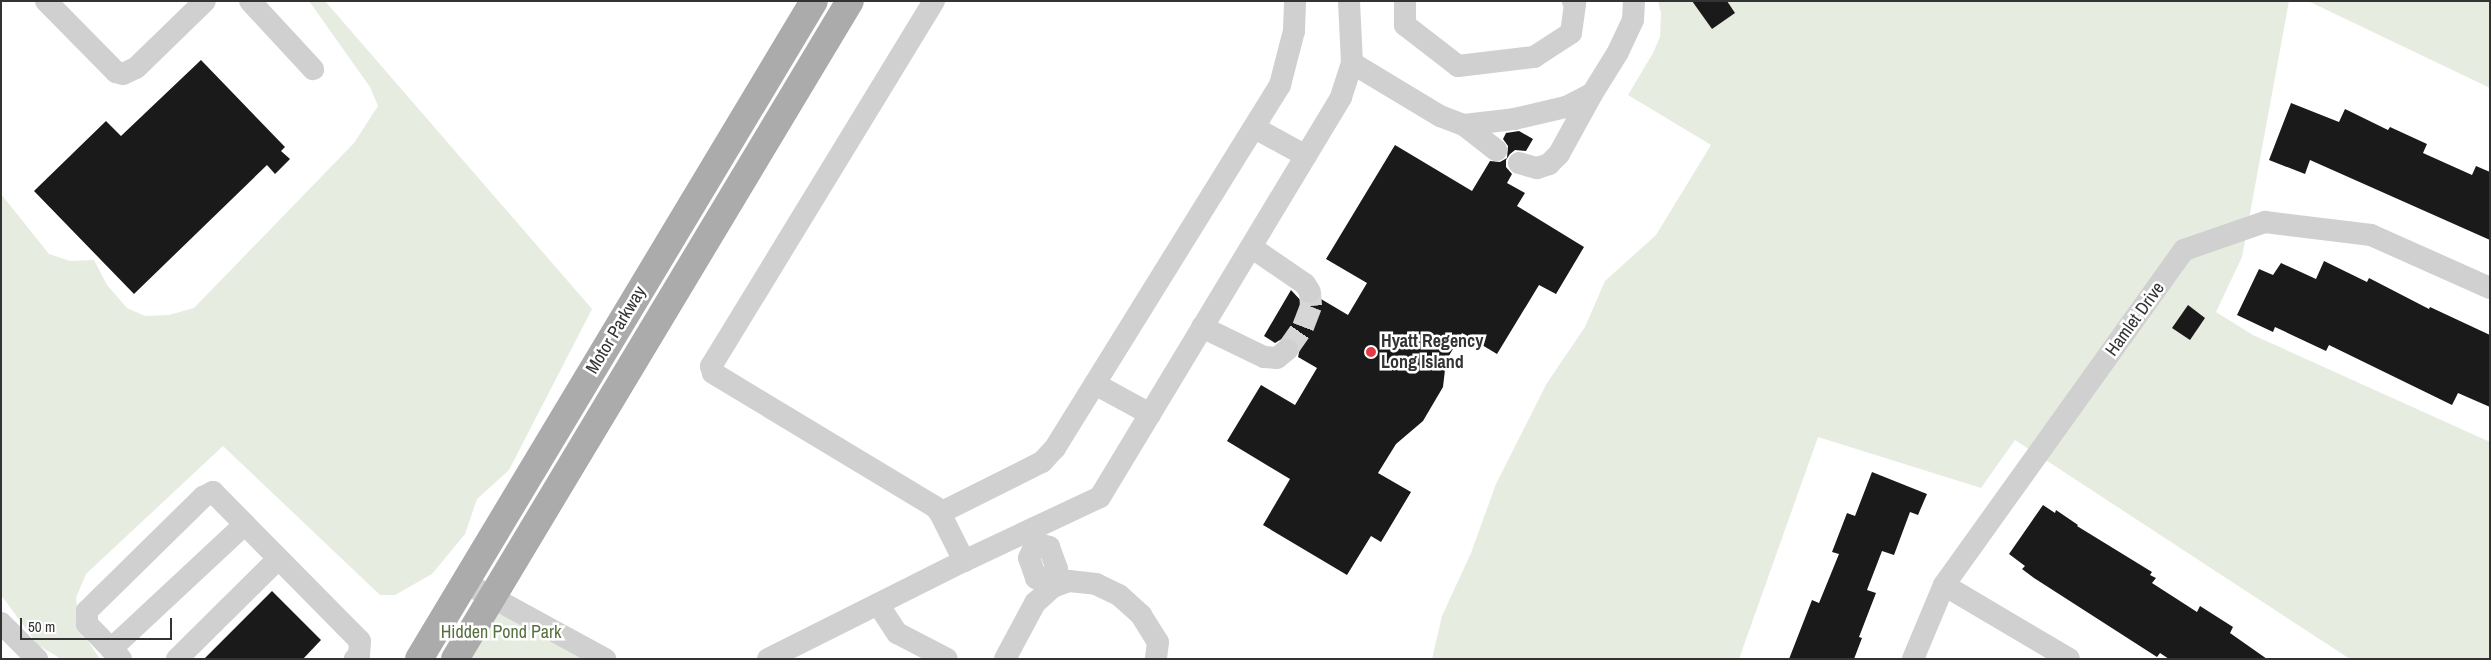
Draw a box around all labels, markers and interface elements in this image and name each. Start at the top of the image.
street label: Hamlet Drive [2101,278,2169,360]
street label: Motor Parkway [581,282,651,378]
place label: Hyatt Regency Long Island [1381,331,1484,374]
marker: Hyatt Regency Long Island [1365,346,1377,358]
scale bar [22,608,175,640]
text: 50 m [28,616,55,637]
park label: Hidden Pond Park [441,621,561,643]

